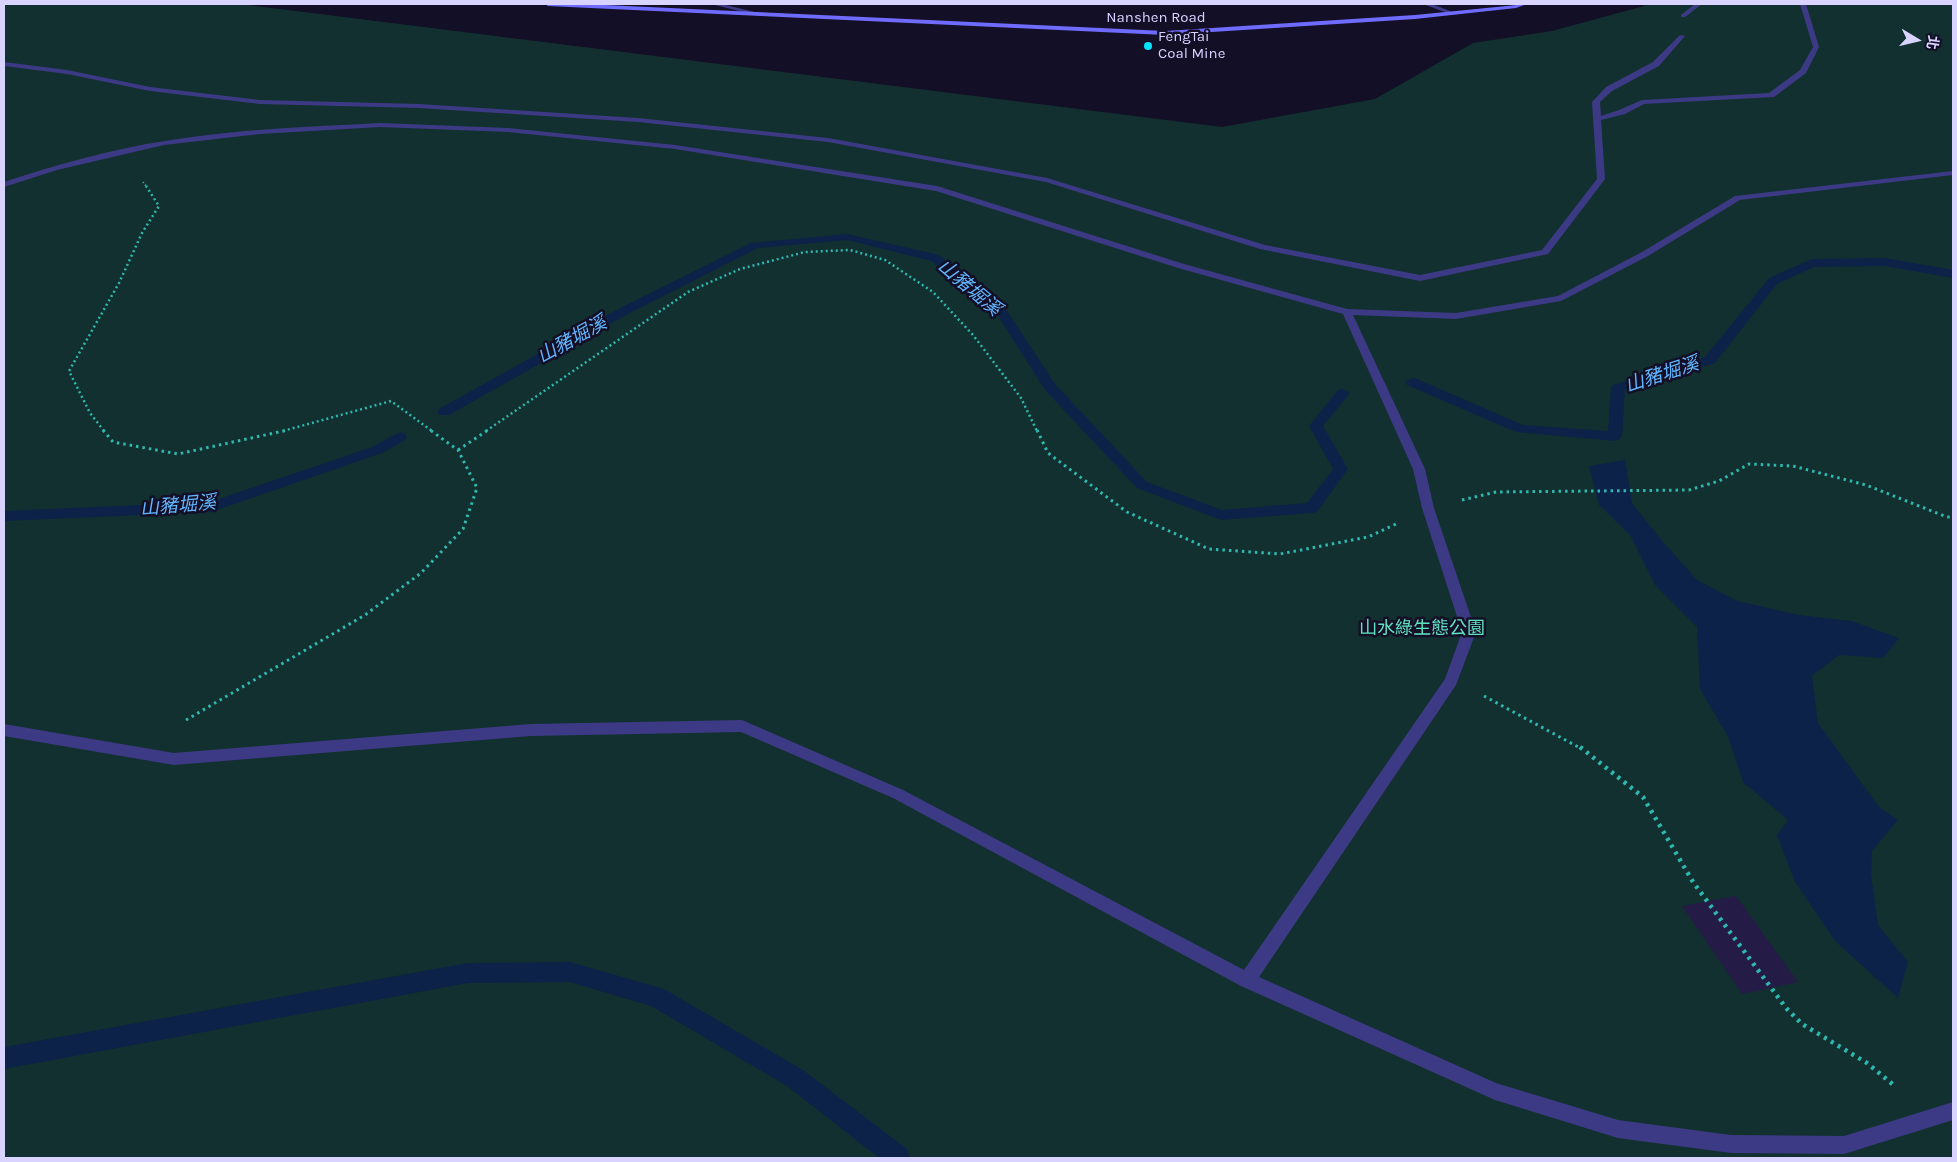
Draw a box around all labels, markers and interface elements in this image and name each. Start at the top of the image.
street label: Nanshen Road [1106,9,1206,27]
north arrow [1892,15,1942,65]
place label: FengTai Coal Mine [1158,28,1225,63]
text: 北 [1923,34,1942,51]
marker: FengTai Coal Mine [1142,40,1154,52]
water label: 山豬堀溪 [933,255,1005,321]
water label: 山豬堀溪 [533,312,611,368]
water label: 山豬堀溪 [1622,352,1702,398]
water label: 山豬堀溪 [139,491,217,521]
park label: 山水綠生態公園 [1359,618,1485,640]

